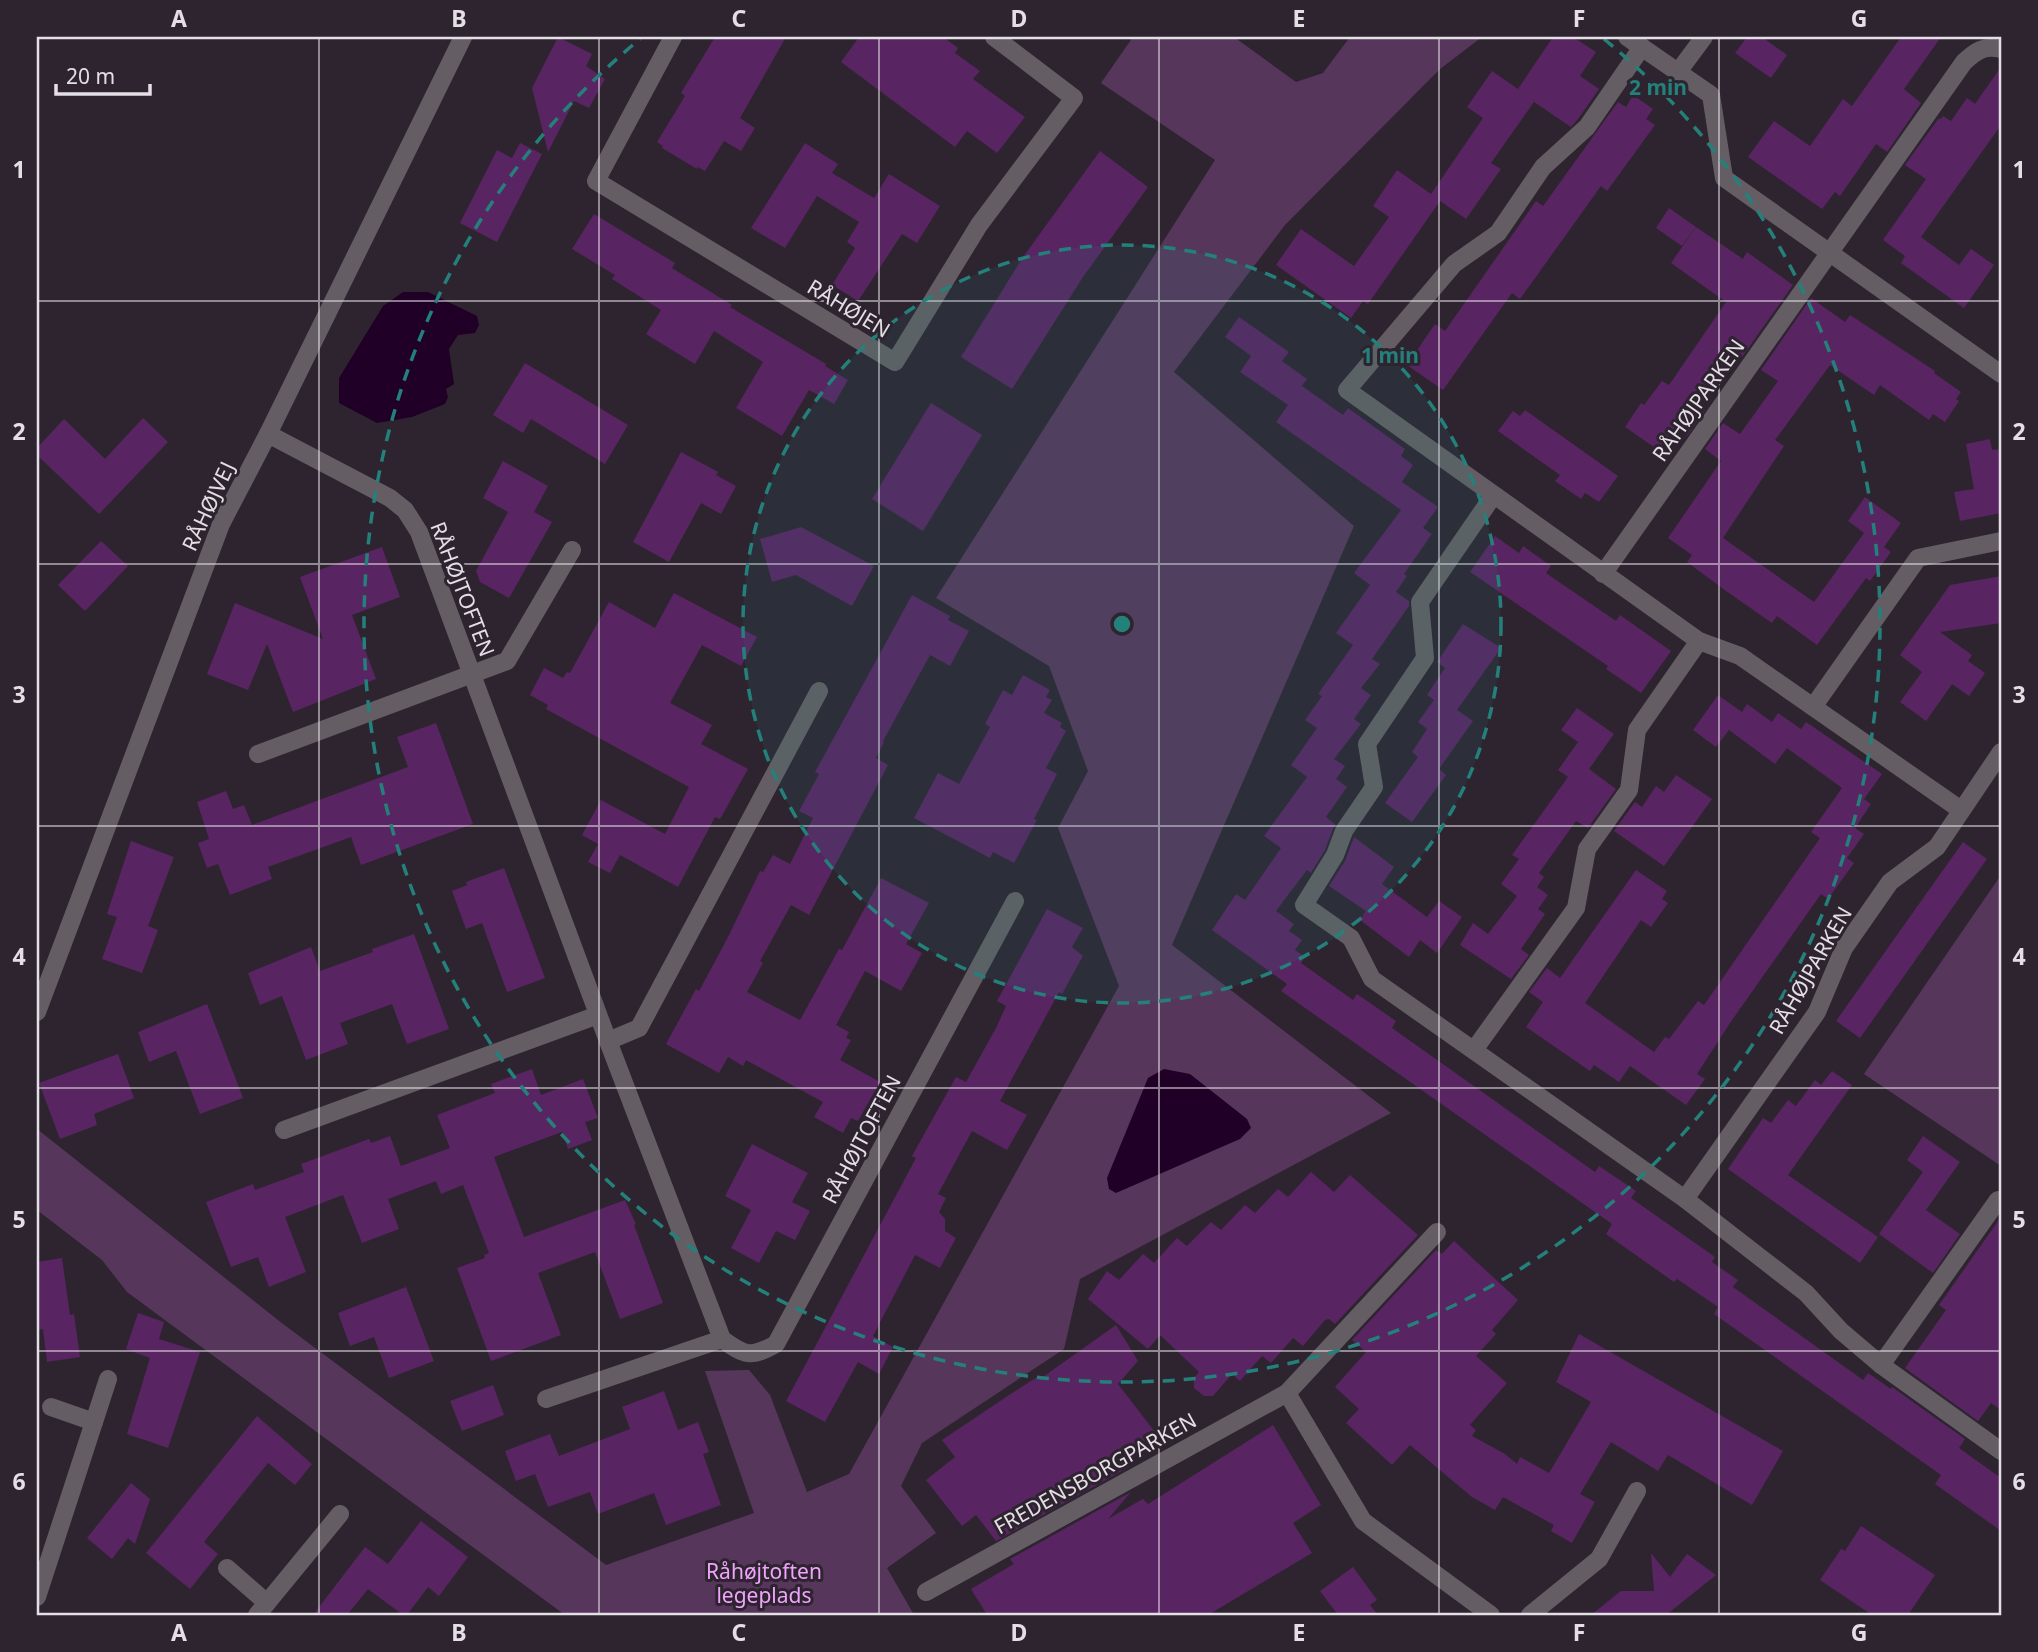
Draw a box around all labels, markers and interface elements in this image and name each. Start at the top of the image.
text: A [171,2,187,34]
text: B [451,2,467,34]
text: C [732,2,747,34]
text: D [1011,2,1027,34]
text: E [1293,2,1305,34]
text: F [1573,2,1585,34]
text: G [1851,2,1867,34]
scale bar [56,52,150,96]
text: 20 m [66,62,115,90]
text: 2 min [1629,73,1687,101]
text: 1 [12,153,26,185]
text: 1 [2012,153,2026,185]
street label: RÅHØJEN [802,272,896,344]
street label: RÅHØJPARKEN [1646,333,1750,467]
text: 1 min [1361,341,1419,369]
text: 2 [12,415,26,447]
text: 2 [2012,415,2026,447]
street label: RÅHØJVEJ [175,457,241,555]
street label: RÅHØJTOFTEN [424,518,502,660]
centre of rings [1110,612,1134,636]
text: 3 [12,678,26,710]
text: 3 [2012,678,2026,710]
street label: RÅHØJPARKEN [1762,901,1858,1039]
text: 4 [12,940,26,972]
text: 4 [2012,940,2026,972]
street label: RÅHØJTOFTEN [815,1070,907,1208]
text: 5 [12,1203,26,1235]
text: 5 [2012,1203,2026,1235]
street label: FREDENSBORGPARKEN [989,1406,1201,1540]
text: 6 [12,1465,26,1497]
text: 6 [2012,1465,2026,1497]
park label: Råhøjtoften legeplads [706,1557,822,1609]
text: A [171,1616,187,1648]
text: B [451,1616,467,1648]
text: C [732,1616,747,1648]
text: D [1011,1616,1027,1648]
text: E [1293,1616,1305,1648]
text: F [1573,1616,1585,1648]
text: G [1851,1616,1867,1648]

